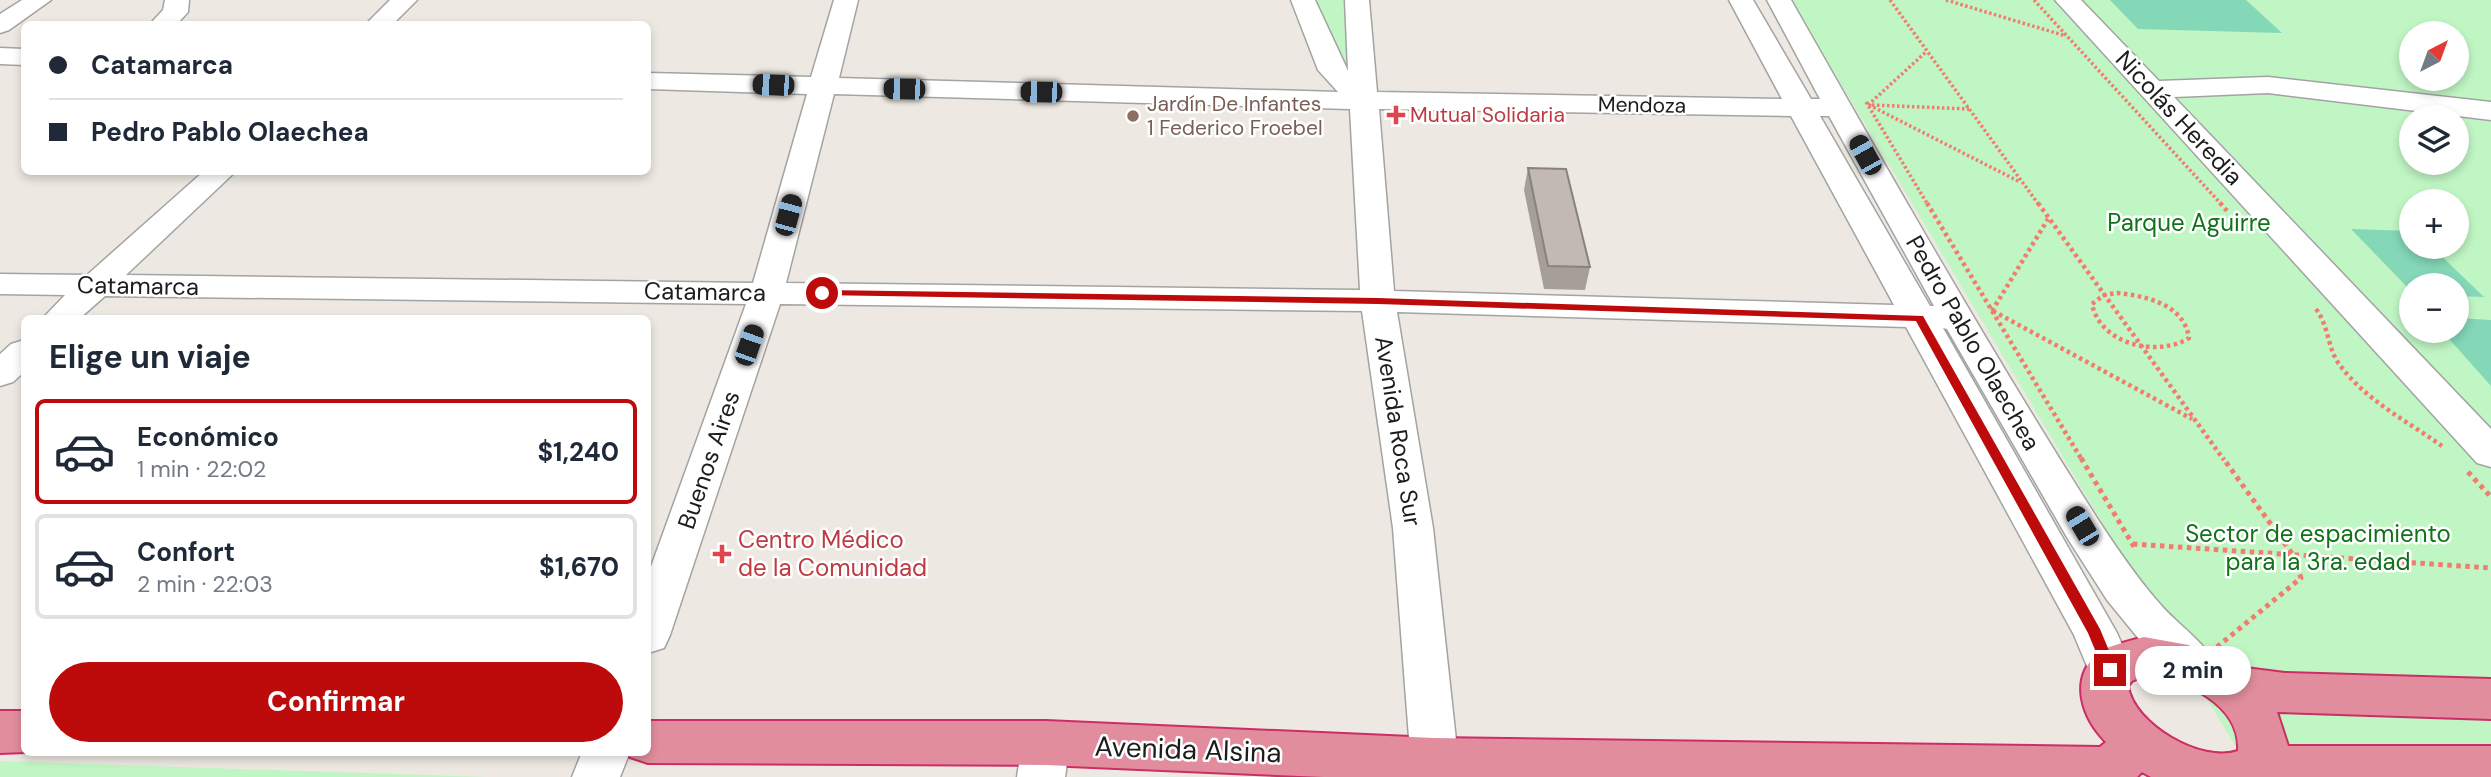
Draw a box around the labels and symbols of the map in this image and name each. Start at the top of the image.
north arrow [2399,21,2469,91]
street label: Nicolás Heredia [2109,44,2250,192]
car [752,74,795,96]
car [883,78,926,100]
car [1020,81,1063,103]
place label: Jardín De Infantes 1 Federico Froebel [1147,90,1323,142]
street label: Mendoza [1598,90,1686,120]
place label: Mutual Solidaria [1410,101,1565,129]
marker: Mutual Solidaria [1388,107,1404,123]
marker: Jardín De Infantes 1 Federico Froebel [1125,108,1141,124]
car [1846,132,1885,178]
car [773,192,804,238]
park label: Parque Aguirre [2107,207,2271,238]
street label: Pedro Pablo Olaechea [1899,230,2048,456]
street label: Catamarca [77,269,199,302]
street label: Catamarca [644,275,766,308]
route start [806,277,838,309]
car [733,322,766,368]
street label: Avenida Roca Sur [1368,334,1429,528]
street label: Buenos Aires [670,387,747,533]
car [2063,503,2102,549]
park label: Sector de espacimiento para la 3ra. edad [2185,518,2451,577]
place label: Centro Médico de la Comunidad [738,524,927,583]
marker: Centro Médico de la Comunidad [712,544,732,564]
callout: 2 min [2134,646,2250,694]
route end [2094,654,2126,686]
street label: Avenida Alsina [1094,728,1282,771]

